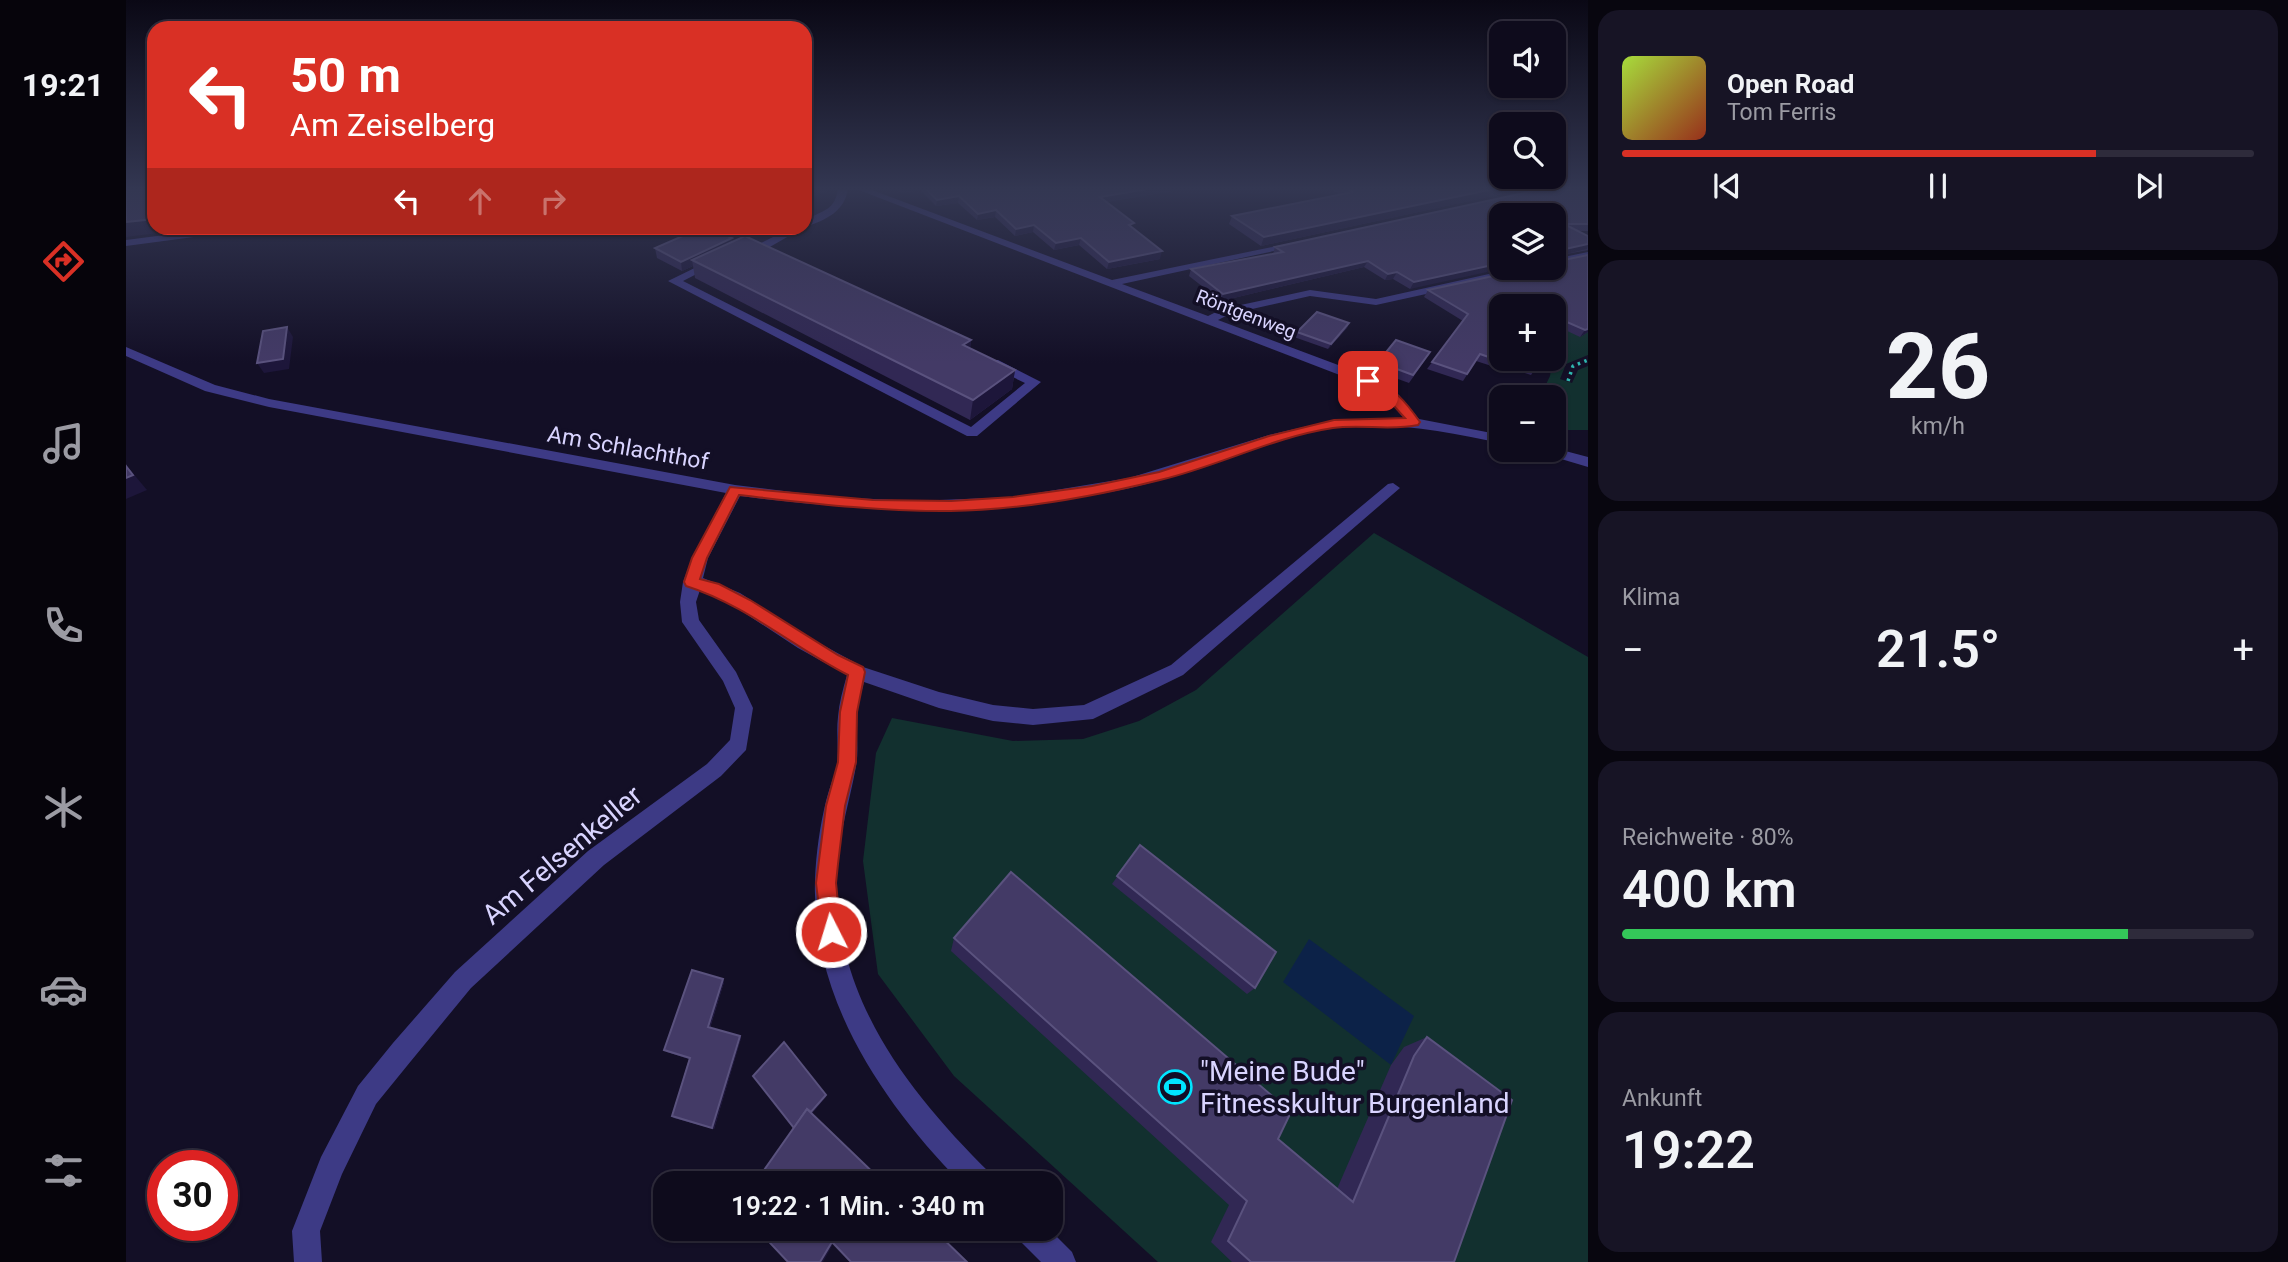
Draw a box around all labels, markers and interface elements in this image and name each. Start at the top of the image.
map controls [1489,21,1566,462]
button: sound [1489,21,1566,98]
text: 50 m [290,47,401,104]
icon: left [175,49,266,140]
text: 19:21 [22,66,104,104]
text: Open Road [1727,69,1855,99]
text: Tom Ferris [1727,99,1836,126]
text: Am Zeiselberg [290,106,495,144]
button: search [1489,112,1566,189]
icon: previous [1708,167,1746,205]
icon: pause [1919,167,1957,205]
icon: next [2130,167,2168,205]
icon: left [388,182,426,220]
icon: ahead [461,182,499,220]
icon: right [534,182,572,220]
button: layers [1489,203,1566,280]
icon: directions [39,237,88,286]
street label: Röntgenweg [1193,284,1299,344]
button: + [1489,294,1566,371]
text: 26 [1886,314,1990,420]
pin [1338,351,1398,411]
icon: arrive [1349,362,1387,400]
button: − [1489,385,1566,462]
text: km/h [1911,413,1965,440]
icon: music [39,419,88,468]
street label: Am Schlachthof [545,421,712,476]
text: Klima [1622,584,1680,611]
icon: phone [39,601,88,650]
text: 21.5° [1876,619,2000,680]
text: − [1622,628,1644,672]
text: + [2232,628,2254,672]
street label: Am Felsenkeller [476,778,649,931]
icon: climate [39,783,88,832]
text: Reichweite · 80% [1622,824,1794,851]
text: 400 km [1622,859,1797,920]
position arrow [794,895,868,969]
icon: car [39,965,88,1014]
place label: "Meine Bude" Fitnesskultur Burgenland [1200,1055,1510,1120]
sports icon: "Meine Bude" Fitnesskultur Burgenland [1156,1068,1194,1106]
text: Ankunft [1622,1085,1702,1112]
text: 19:22 [1622,1120,1755,1181]
icon: filters [39,1146,88,1195]
speed limit sign: 30 [147,1150,238,1241]
text: 19:22 · 1 Min. · 340 m [731,1191,985,1221]

